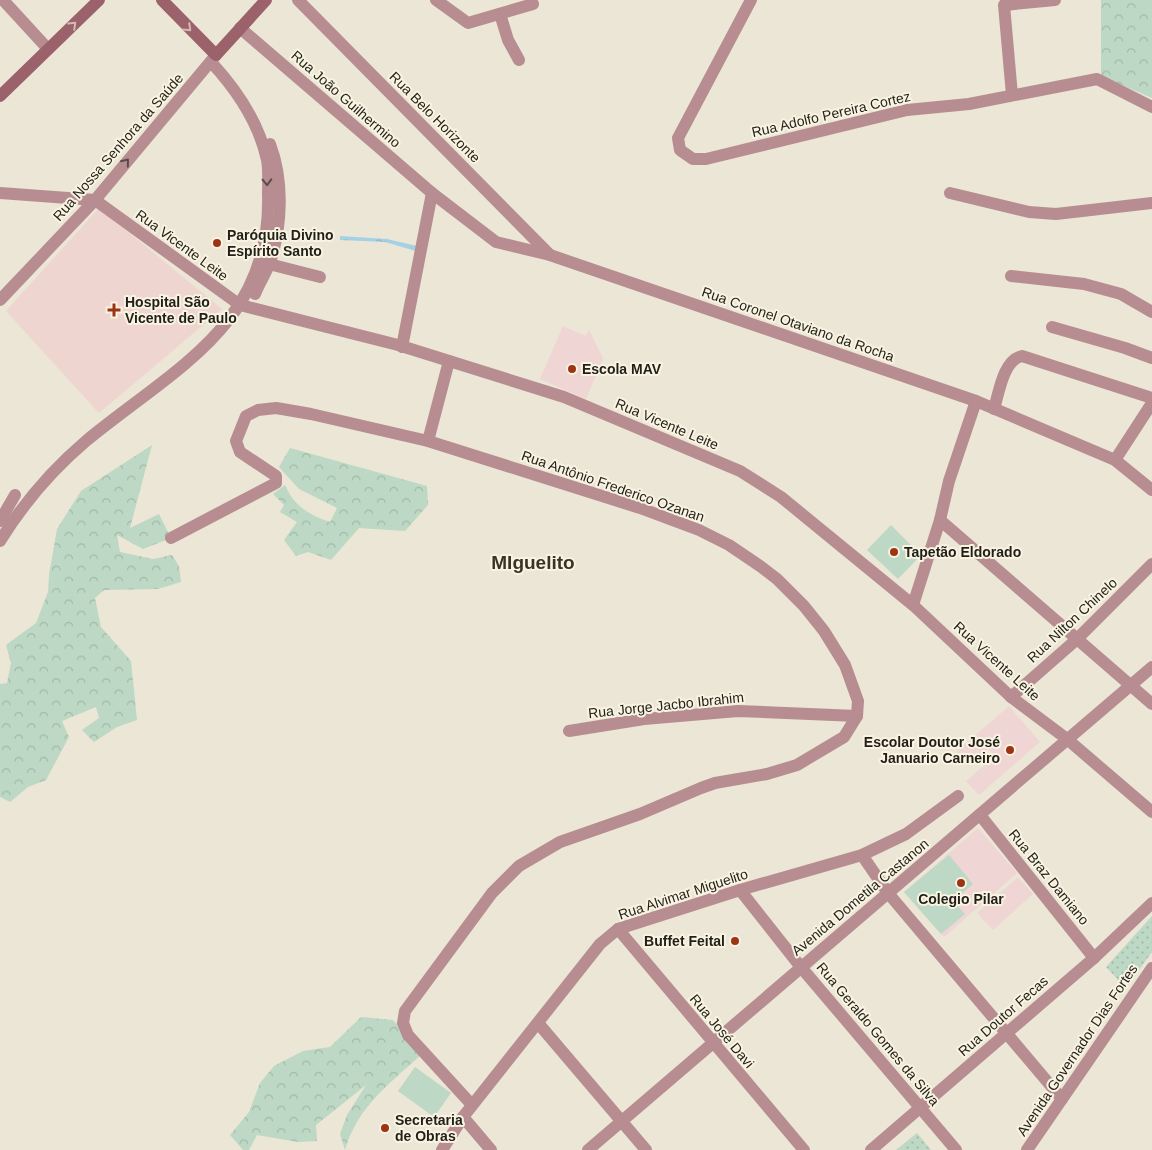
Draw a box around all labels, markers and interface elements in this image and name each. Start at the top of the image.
one-way arrow [67,22,76,31]
one-way arrow [182,23,191,32]
street label: Rua João Guilhermino [288,47,404,151]
street label: Rua Belo Horizonte [386,68,484,166]
street label: Rua Nossa Senhora da Saúde [50,70,186,224]
street label: Rua Adolfo Pereira Cortez [750,88,912,140]
one-way arrow [121,159,130,168]
one-way arrow [262,178,273,186]
street label: Rua Vicente Leite [133,206,231,284]
place label: Paróquia Divino Espírito Santo [227,227,334,259]
marker: Paróquia Divino Espírito Santo [211,237,223,249]
street label: Rua Coronel Otaviano da Rocha [700,283,896,365]
place label: Hospital São Vicente de Paulo [125,294,237,326]
marker: Hospital São Vicente de Paulo [107,303,121,317]
place label: Escola MAV [582,361,662,377]
marker: Escola MAV [566,363,578,375]
street label: Rua Vicente Leite [613,395,721,453]
street label: Rua Antônio Frederico Ozanan [520,447,706,525]
place label: Tapetão Eldorado [904,544,1021,560]
marker: Tapetão Eldorado [888,546,900,558]
district label: MIguelito [491,552,575,573]
street label: Rua Nilton Chinelo [1024,574,1120,666]
street label: Rua Vicente Leite [951,618,1043,704]
street label: Rua Jorge Jacbo Ibrahim [587,689,745,721]
place label: Escolar Doutor José Januario Carneiro [864,734,1000,766]
marker: Escolar Doutor José Januario Carneiro [1004,744,1016,756]
street label: Rua Braz Damiano [1006,826,1093,928]
street label: Avenida Dometila Castanon [788,835,932,959]
street label: Rua Alvimar Miguelito [616,865,750,923]
marker: Colegio Pilar [955,877,967,889]
place label: Colegio Pilar [918,891,1004,907]
place label: Buffet Feital [644,933,725,949]
marker: Buffet Feital [729,935,741,947]
street label: Rua Geraldo Gomes da Silva [813,959,943,1109]
street label: Avenida Governador Dias Fortes [1013,961,1141,1139]
street label: Rua Doutor Fecas [955,973,1051,1059]
street label: Rua José Davi [687,991,757,1071]
place label: Secretaria de Obras [395,1112,463,1144]
marker: Secretaria de Obras [379,1122,391,1134]

